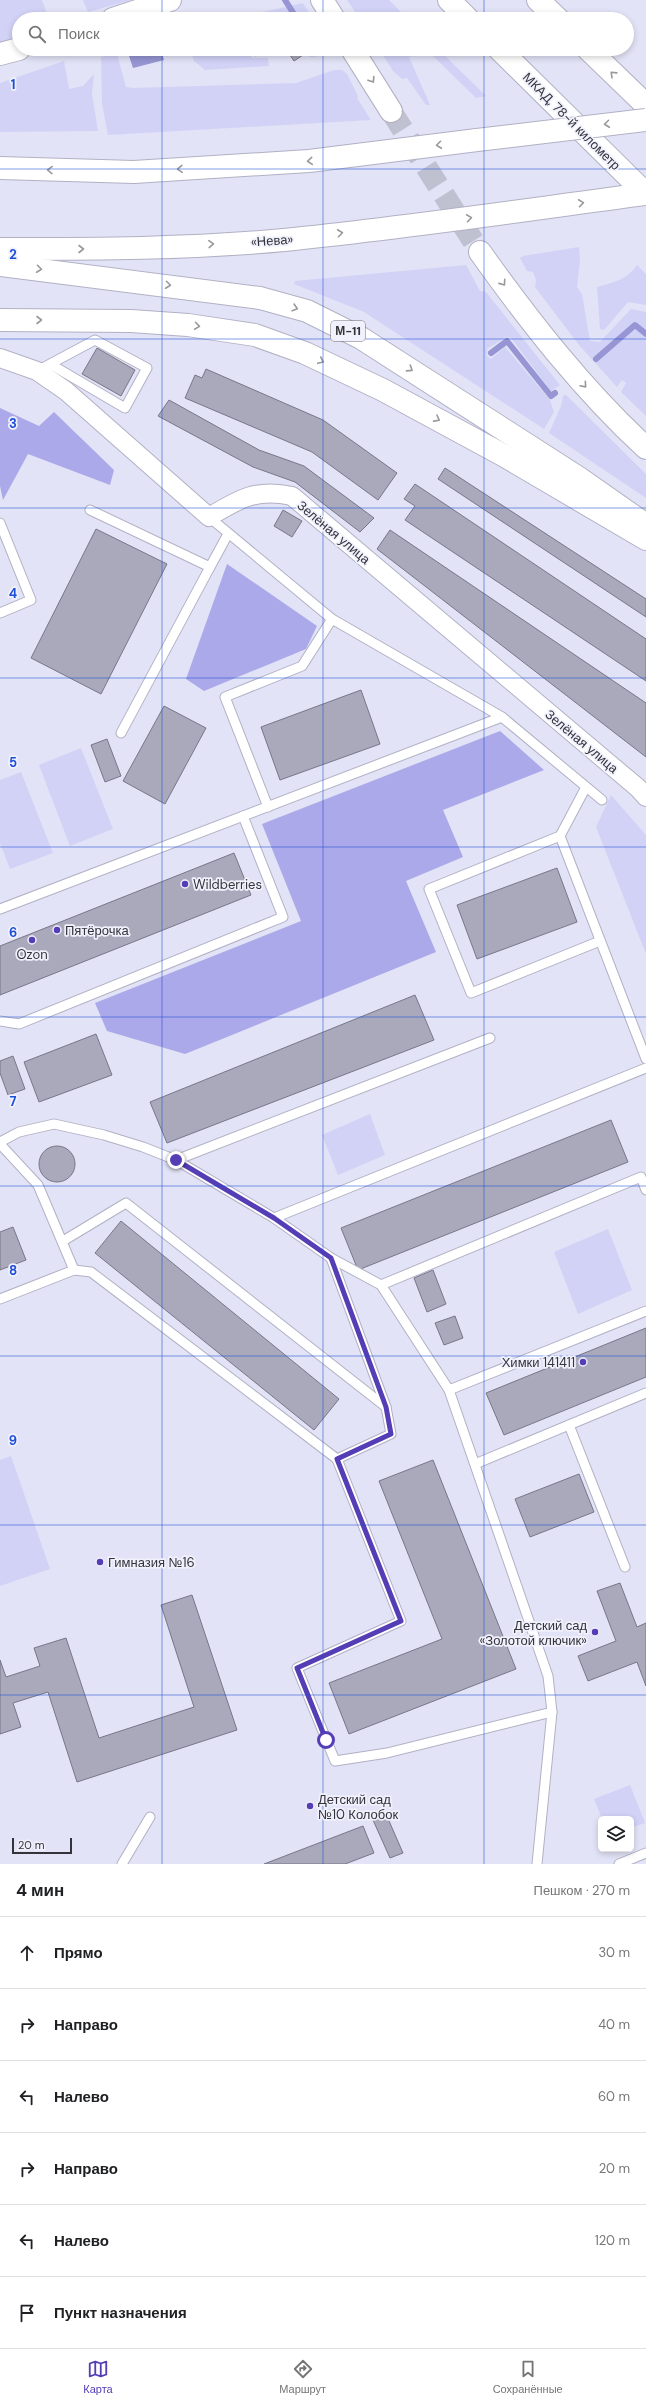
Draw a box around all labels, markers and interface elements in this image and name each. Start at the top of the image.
search box [12,12,634,56]
icon: search [26,23,48,45]
text: Поиск [58,24,100,44]
street label: МКАД, 78-й километр [519,69,624,174]
one-way arrow [610,71,618,78]
text: 1 [11,76,15,93]
one-way arrow [367,76,374,83]
one-way arrow [604,120,610,129]
one-way arrow [436,140,442,149]
one-way arrow [307,156,313,165]
one-way arrow [177,165,183,173]
one-way arrow [47,166,53,174]
one-way arrow [578,199,584,208]
one-way arrow [466,214,473,223]
one-way arrow [337,229,343,238]
street label: «Нева» [250,231,294,250]
one-way arrow [208,240,214,248]
one-way arrow [78,245,84,253]
text: 2 [9,246,17,263]
one-way arrow [36,264,42,273]
one-way arrow [498,279,505,286]
one-way arrow [165,280,171,289]
one-way arrow [292,303,299,312]
one-way arrow [36,316,42,324]
one-way arrow [194,321,200,330]
road number: М-11 [331,321,365,341]
one-way arrow [317,356,324,364]
one-way arrow [406,364,413,371]
one-way arrow [579,380,586,387]
text: 3 [9,415,17,432]
one-way arrow [433,415,440,422]
street label: Зелёная улица [294,497,374,568]
text: 4 [9,585,17,602]
street label: Зелёная улица [542,706,622,777]
text: 5 [9,754,17,771]
place label: Wildberries [193,876,262,893]
marker: Wildberries [180,879,190,889]
place label: Пятёрочка [65,922,129,939]
text: 6 [9,924,17,941]
marker: Пятёрочка [52,925,62,935]
marker: Ozon [27,935,37,945]
place label: Ozon [16,946,48,963]
text: 7 [10,1093,17,1110]
route end [167,1151,185,1169]
text: 8 [9,1262,17,1279]
place label: Химки 141411 [502,1354,575,1371]
marker: Химки 141411 [578,1357,588,1367]
text: 9 [9,1432,17,1449]
place label: Гимназия №16 [108,1554,195,1571]
marker: Гимназия №16 [95,1557,105,1567]
place label: Детский сад «Золотой ключик» [479,1617,587,1649]
marker: Детский сад «Золотой ключик» [590,1627,600,1637]
route start [317,1731,335,1749]
place label: Детский сад №10 Колобок [318,1791,399,1823]
marker: Детский сад №10 Колобок [305,1801,315,1811]
map controls [598,1816,634,1852]
button: layers [598,1816,634,1852]
scale bar [12,1836,72,1855]
text: 20 m [18,1838,44,1852]
text: 4 мин [16,1879,64,1901]
text: Пешком · 270 m [534,1882,630,1899]
icon: ahead [16,1942,38,1964]
text: Прямо [54,1943,103,1963]
text: 30 m [598,1944,630,1961]
icon: right [16,2014,38,2036]
text: Направо [54,2015,118,2035]
text: 40 m [598,2016,630,2033]
icon: left [16,2086,38,2108]
text: Налево [54,2087,109,2107]
text: 60 m [598,2088,630,2105]
icon: right [16,2158,38,2180]
text: Направо [54,2159,118,2179]
text: 20 m [599,2160,630,2177]
icon: left [16,2230,38,2252]
text: Налево [54,2231,109,2251]
text: 120 m [595,2232,630,2249]
icon: arrive [16,2302,38,2324]
text: Пункт назначения [54,2303,187,2323]
tab: Карта [83,2358,113,2396]
tab: Маршрут [279,2358,326,2396]
tab: Сохранённые [493,2358,563,2396]

